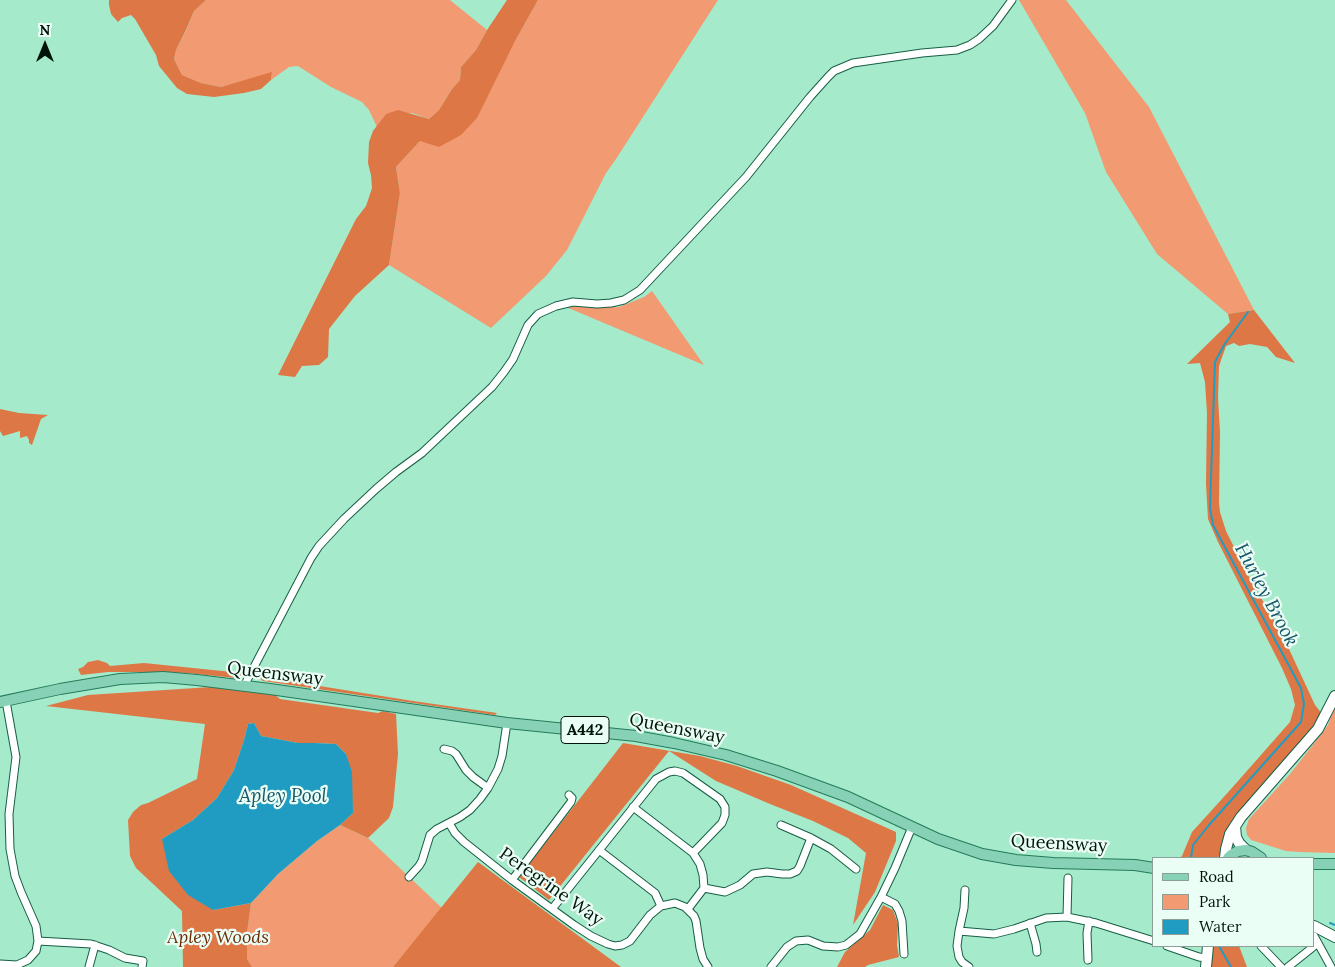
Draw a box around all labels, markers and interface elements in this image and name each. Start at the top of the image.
north arrow [20,20,70,70]
text: N [40,21,50,39]
water label: Hurley Brook [1229,540,1303,650]
street label: Queensway [226,657,324,691]
street label: Queensway [628,709,726,749]
road number: A442 [561,716,609,744]
water label: Apley Pool [239,786,327,808]
street label: Queensway [1010,831,1108,857]
street label: Peregrine Way [495,843,607,931]
legend [1152,857,1315,947]
text: Road [1199,867,1234,886]
text: Park [1199,892,1230,911]
text: Water [1199,917,1241,936]
park label: Apley Woods [167,927,269,949]

